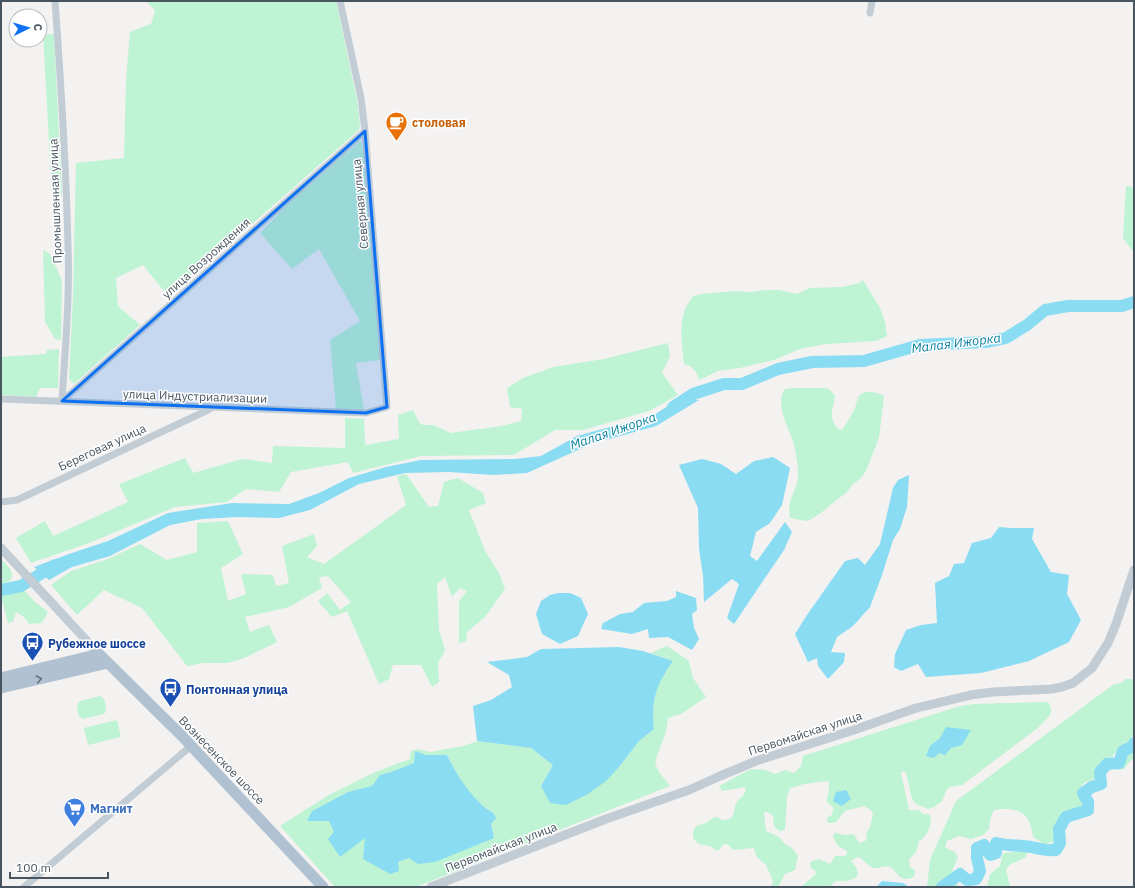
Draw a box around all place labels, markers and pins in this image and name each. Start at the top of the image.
cafe icon: столовая [383,109,409,142]
place label: столовая [412,115,466,130]
bus stop icon: Рубежное шоссе [19,630,45,663]
place label: Рубежное шоссе [48,636,146,651]
bus stop icon: Понтонная улица [157,676,183,709]
place label: Понтонная улица [186,682,288,697]
supermarket icon: Магнит [61,795,87,828]
place label: Магнит [90,801,133,816]

